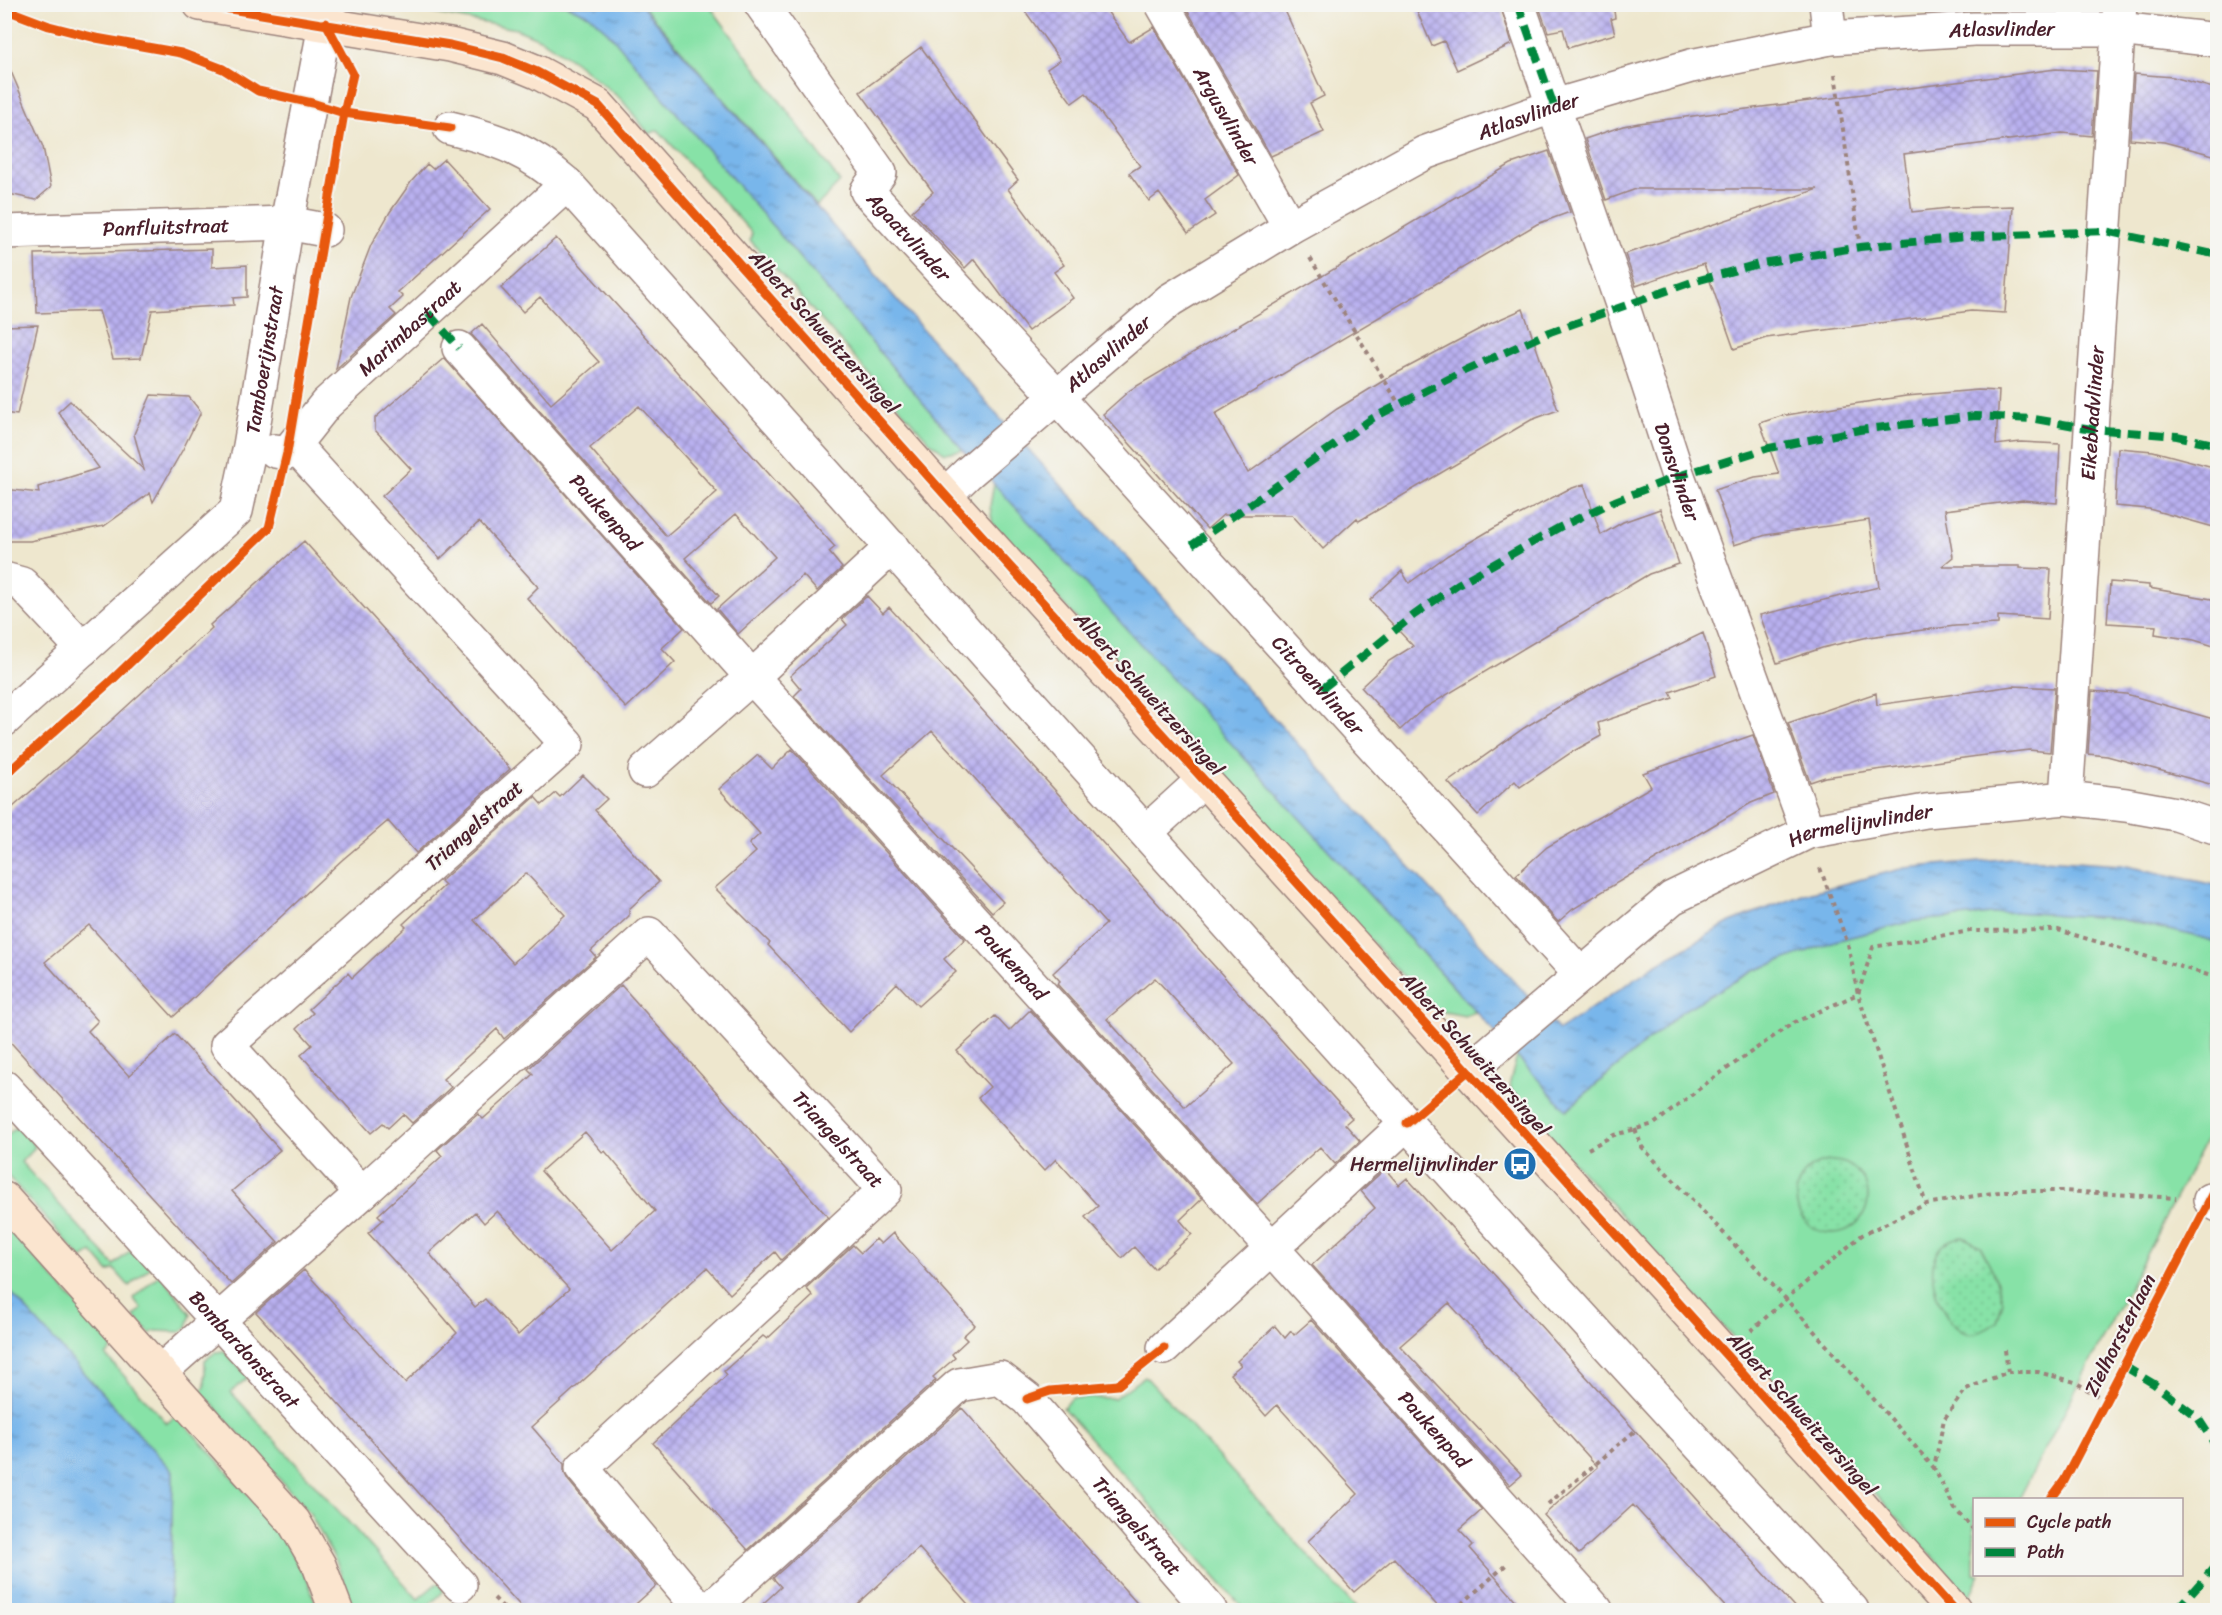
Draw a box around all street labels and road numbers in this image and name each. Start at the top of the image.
street label: Atlasvlinder [1947,11,2056,48]
street label: Argusvlinder [1183,59,1270,174]
street label: Atlasvlinder [1472,82,1585,150]
street label: Agaatvlinder [857,183,961,291]
street label: Panfluitstraat [102,207,230,246]
street label: Albert Schweitzersingel [739,241,909,424]
street label: Marimbastraat [349,270,470,385]
street label: Tamboerijnstraat [235,282,294,437]
street label: Atlasvlinder [1056,304,1161,402]
street label: Eikebladvlinder [2070,344,2114,481]
street label: Donsvlinder [1644,418,1711,527]
street label: Paukenpad [561,465,651,561]
street label: Albert Schweitzersingel [1064,603,1234,786]
street label: Citroenvlinder [1263,627,1375,745]
street label: Triangelstraat [416,771,532,880]
street label: Hermelijnvlinder [1781,793,1935,857]
street label: Paukenpad [967,915,1057,1010]
street label: Albert Schweitzersingel [1390,963,1560,1146]
street label: Triangelstraat [783,1082,893,1197]
street label: Zielhorsterlaan [2074,1267,2166,1403]
street label: Bombardonstraat [180,1282,309,1418]
street label: Albert Schweitzersingel [1717,1323,1887,1506]
street label: Paukenpad [1389,1382,1480,1477]
street label: Triangelstraat [1083,1468,1191,1584]

